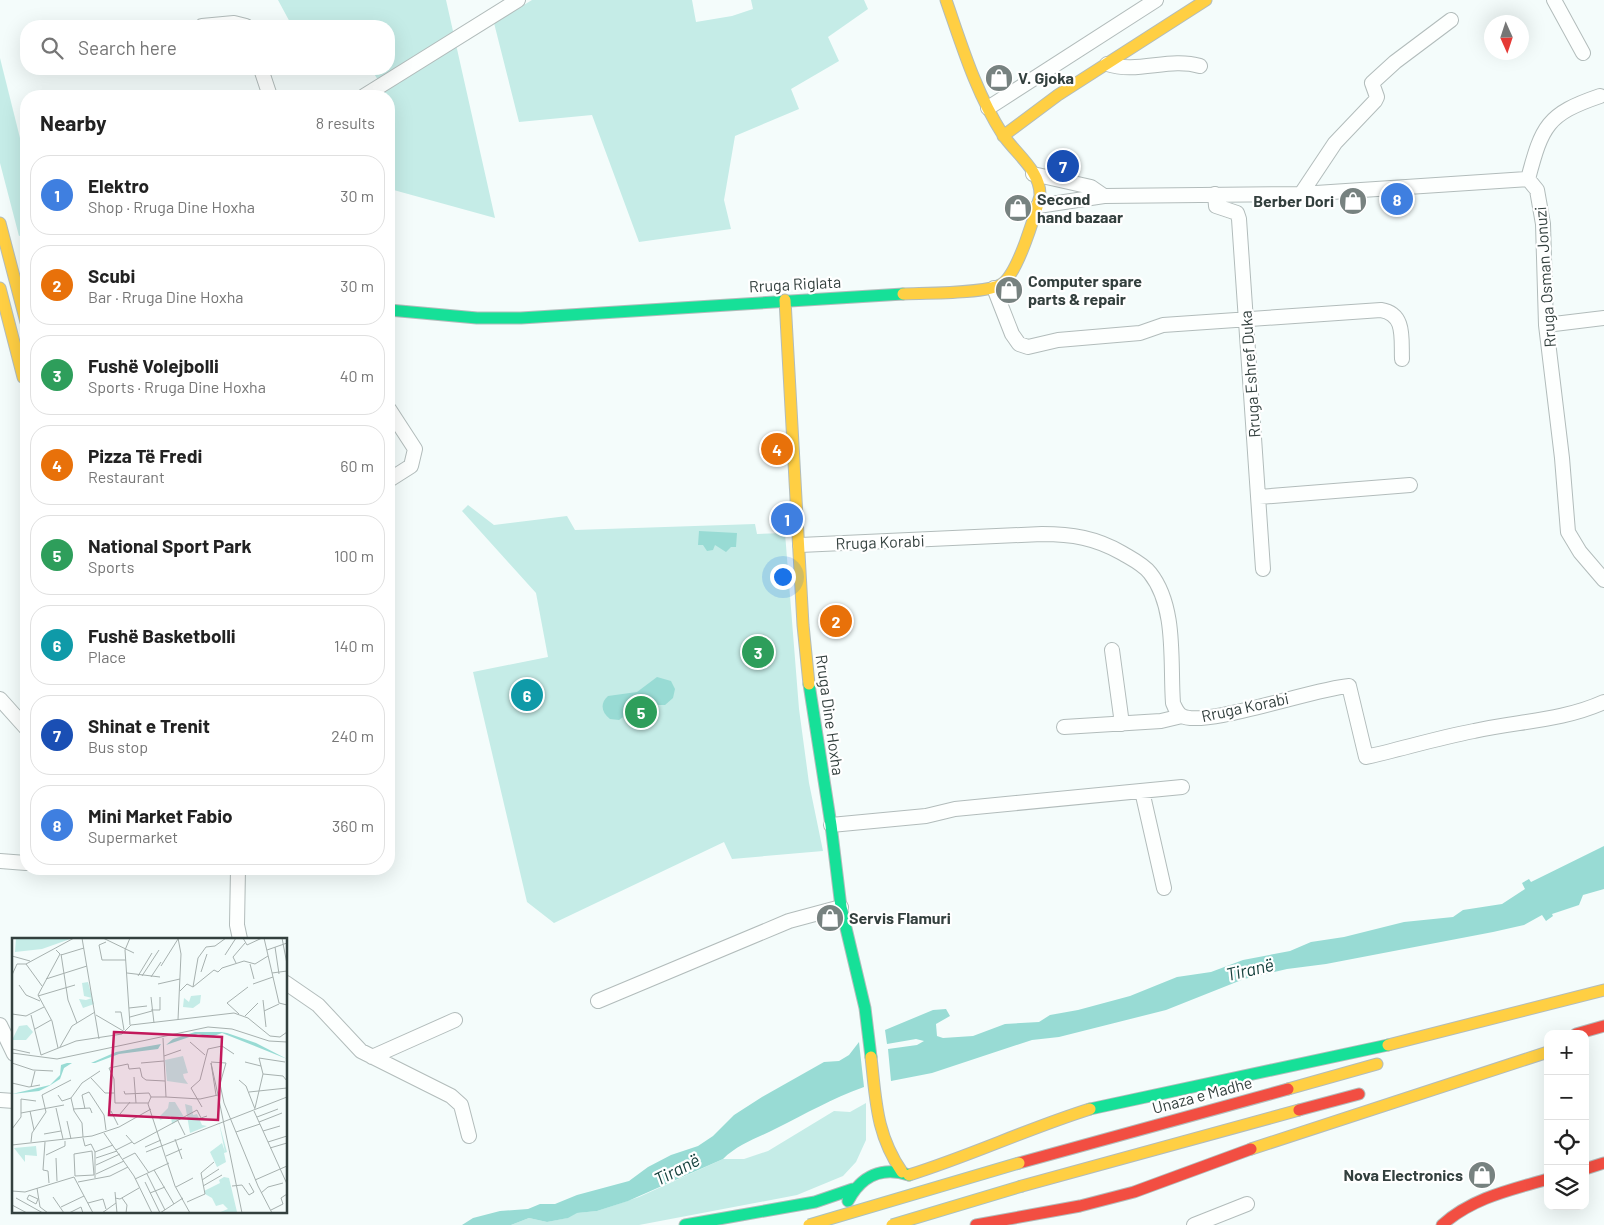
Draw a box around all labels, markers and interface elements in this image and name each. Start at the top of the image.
north arrow [1484,15,1529,60]
search box [20,20,395,75]
icon: search [38,34,66,62]
text: Search here [78,36,177,59]
shop icon: V. Gjoka [984,63,1014,93]
place label: V. Gjoka [1018,68,1074,87]
text: Nearby [40,110,106,135]
text: 8 results [316,113,375,132]
pin: 7 [1047,147,1079,185]
text: Elektro [88,174,149,197]
pin: 8 [1381,180,1413,218]
text: 1 [54,186,60,205]
text: 30 m [340,186,374,205]
shop icon: Berber Dori [1338,186,1368,216]
place label: Second hand bazaar [1037,189,1123,226]
place label: Berber Dori [1253,191,1334,210]
shop icon: Second hand bazaar [1003,193,1033,223]
text: Shop · Rruga Dine Hoxha [88,197,255,216]
street label: Rruga Osman Jonuzi [1530,206,1559,348]
text: Scubi [88,264,135,287]
place label: Computer spare parts & repair [1028,271,1142,308]
street label: Rruga Riglata [748,272,842,295]
shop icon: Computer spare parts & repair [994,275,1024,305]
text: 2 [53,276,61,295]
text: 30 m [340,276,374,295]
text: Bar · Rruga Dine Hoxha [88,287,243,306]
street label: Rruga Eshref Duka [1236,310,1263,438]
text: Fushë Volejbolli [88,354,219,377]
text: 3 [53,366,61,385]
text: 40 m [340,366,374,385]
text: Sports · Rruga Dine Hoxha [88,377,266,396]
pin: 4 [761,430,793,468]
text: Pizza Të Fredi [88,444,202,467]
text: 4 [52,456,62,475]
text: 60 m [340,456,374,475]
text: Restaurant [88,467,165,486]
pin: 1 [771,500,803,538]
street label: Rruga Korabi [835,530,925,553]
text: National Sport Park [88,534,252,557]
text: 5 [53,546,61,565]
text: 100 m [334,546,374,565]
text: Sports [88,557,134,576]
your location [770,564,796,590]
pin: 2 [820,602,852,640]
text: Fushë Basketbolli [88,624,236,647]
pin: 3 [742,633,774,671]
text: 6 [53,636,61,655]
text: 140 m [334,636,374,655]
text: Place [88,647,126,666]
street label: Rruga Dine Hoxha [813,653,848,777]
pin: 6 [511,676,543,714]
street label: Rruga Korabi [1199,688,1290,725]
pin: 5 [625,693,657,731]
text: Shinat e Trenit [88,714,210,737]
text: 7 [53,726,61,745]
text: 240 m [331,726,374,745]
text: Bus stop [88,737,148,756]
text: Mini Market Fabio [88,804,233,827]
text: 8 [53,816,61,835]
text: 360 m [332,816,374,835]
text: Supermarket [88,827,178,846]
shop icon: Servis Flamuri [815,903,845,933]
place label: Servis Flamuri [849,908,951,927]
inset map [12,938,288,1212]
water label: Tiranë [1224,953,1276,985]
map controls [1544,1030,1589,1210]
button: + [1544,1030,1589,1075]
street label: Unaza e Madhe [1150,1072,1254,1117]
button: − [1544,1075,1589,1120]
button: locate [1544,1120,1589,1165]
water label: Tiranë [650,1148,703,1190]
shop icon: Nova Electronics [1467,1160,1497,1190]
place label: Nova Electronics [1343,1165,1463,1184]
button: layers [1544,1165,1589,1210]

